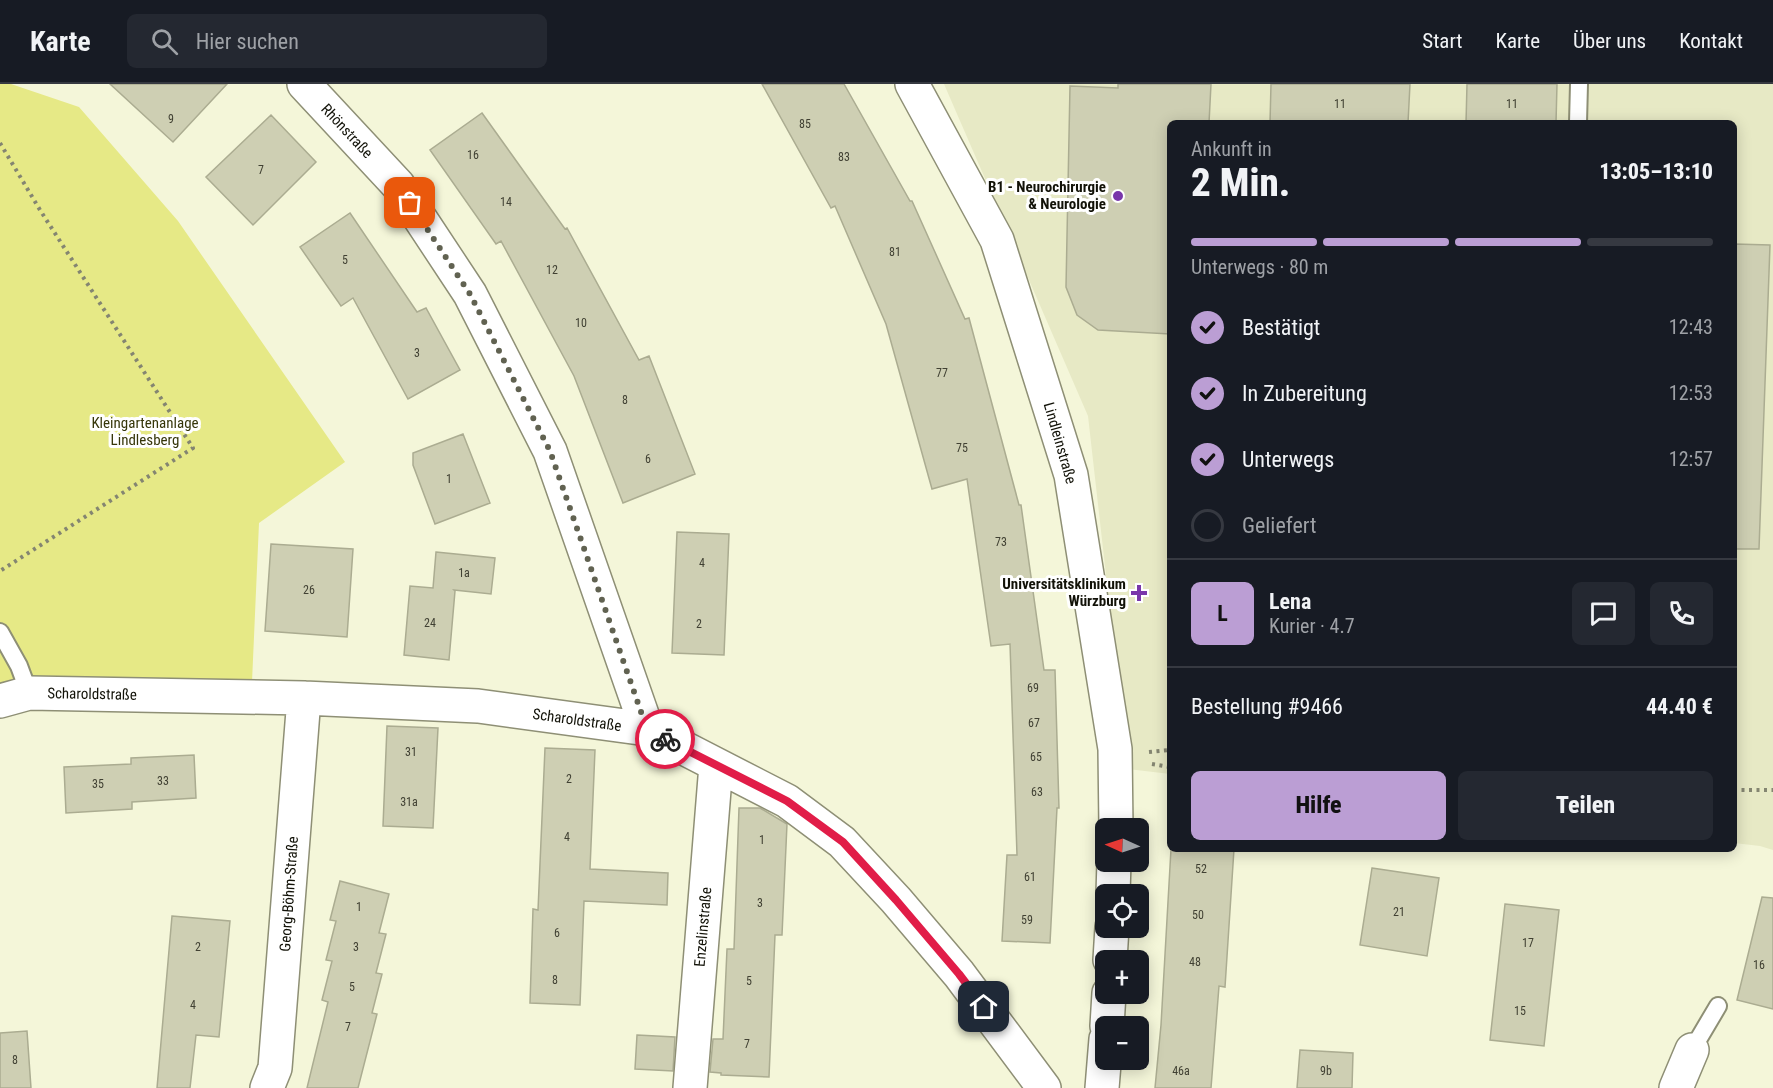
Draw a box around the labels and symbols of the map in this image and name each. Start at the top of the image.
house number: 11 [1334,97,1346,111]
house number: 11 [1506,97,1518,111]
street label: Rhönstraße [317,100,377,162]
house number: 9 [168,112,174,126]
house number: 85 [799,117,811,131]
house number: 16 [467,148,479,162]
house number: 83 [838,150,850,164]
house number: 7 [258,163,264,177]
pin [384,177,435,228]
place label: B1 - Neurochirurgie & Neurologie [988,178,1106,213]
marker: B1 - Neurochirurgie & Neurologie [1111,189,1125,203]
house number: 14 [500,195,512,209]
house number: 81 [889,245,901,259]
house number: 5 [342,253,348,267]
house number: 12 [546,263,558,277]
house number: 10 [575,316,587,330]
house number: 3 [414,346,420,360]
house number: 77 [936,366,948,380]
house number: 8 [622,393,628,407]
street label: Lindleinstraße [1040,400,1080,486]
park label: Kleingartenanlage Lindlesberg [91,414,199,449]
house number: 75 [956,441,968,455]
house number: 6 [645,452,651,466]
house number: 1 [446,472,452,486]
house number: 73 [995,535,1007,549]
house number: 4 [699,556,705,570]
house number: 1a [458,566,470,580]
place label: Universitätsklinikum Würzburg [1002,575,1126,610]
house number: 26 [303,583,315,597]
marker: Universitätsklinikum Würzburg [1130,584,1148,602]
house number: 24 [424,616,436,630]
house number: 2 [696,617,702,631]
house number: 69 [1027,681,1039,695]
street label: Scharoldstraße [47,684,137,704]
street label: Scharoldstraße [531,705,623,735]
courier [635,709,695,769]
house number: 67 [1028,716,1040,730]
house number: 31 [405,745,417,759]
house number: 65 [1030,750,1042,764]
house number: 2 [566,772,572,786]
house number: 33 [157,774,169,788]
house number: 35 [92,777,104,791]
house number: 63 [1031,785,1043,799]
house number: 31a [400,795,418,809]
north arrow [1095,818,1149,872]
house number: 4 [564,830,570,844]
house number: 1 [759,833,765,847]
street label: Georg-Böhm-Straße [276,836,302,952]
house number: 52 [1195,862,1207,876]
house number: 61 [1024,870,1036,884]
street label: Enzelinstraße [691,886,715,968]
house number: 3 [757,896,763,910]
house number: 1 [356,900,362,914]
house number: 21 [1393,905,1405,919]
house number: 50 [1192,908,1204,922]
house number: 59 [1021,913,1033,927]
house number: 6 [554,926,560,940]
house number: 17 [1522,936,1534,950]
house number: 2 [195,940,201,954]
house number: 3 [353,940,359,954]
house number: 48 [1189,955,1201,969]
house number: 16 [1753,958,1765,972]
house number: 8 [552,973,558,987]
house number: 5 [746,974,752,988]
house number: 5 [349,980,355,994]
pin [958,981,1009,1032]
house number: 4 [190,998,196,1012]
house number: 15 [1514,1004,1526,1018]
house number: 7 [345,1020,351,1034]
house number: 7 [744,1037,750,1051]
house number: 8 [12,1053,18,1067]
house number: 46a [1172,1064,1190,1078]
house number: 9b [1320,1064,1332,1078]

